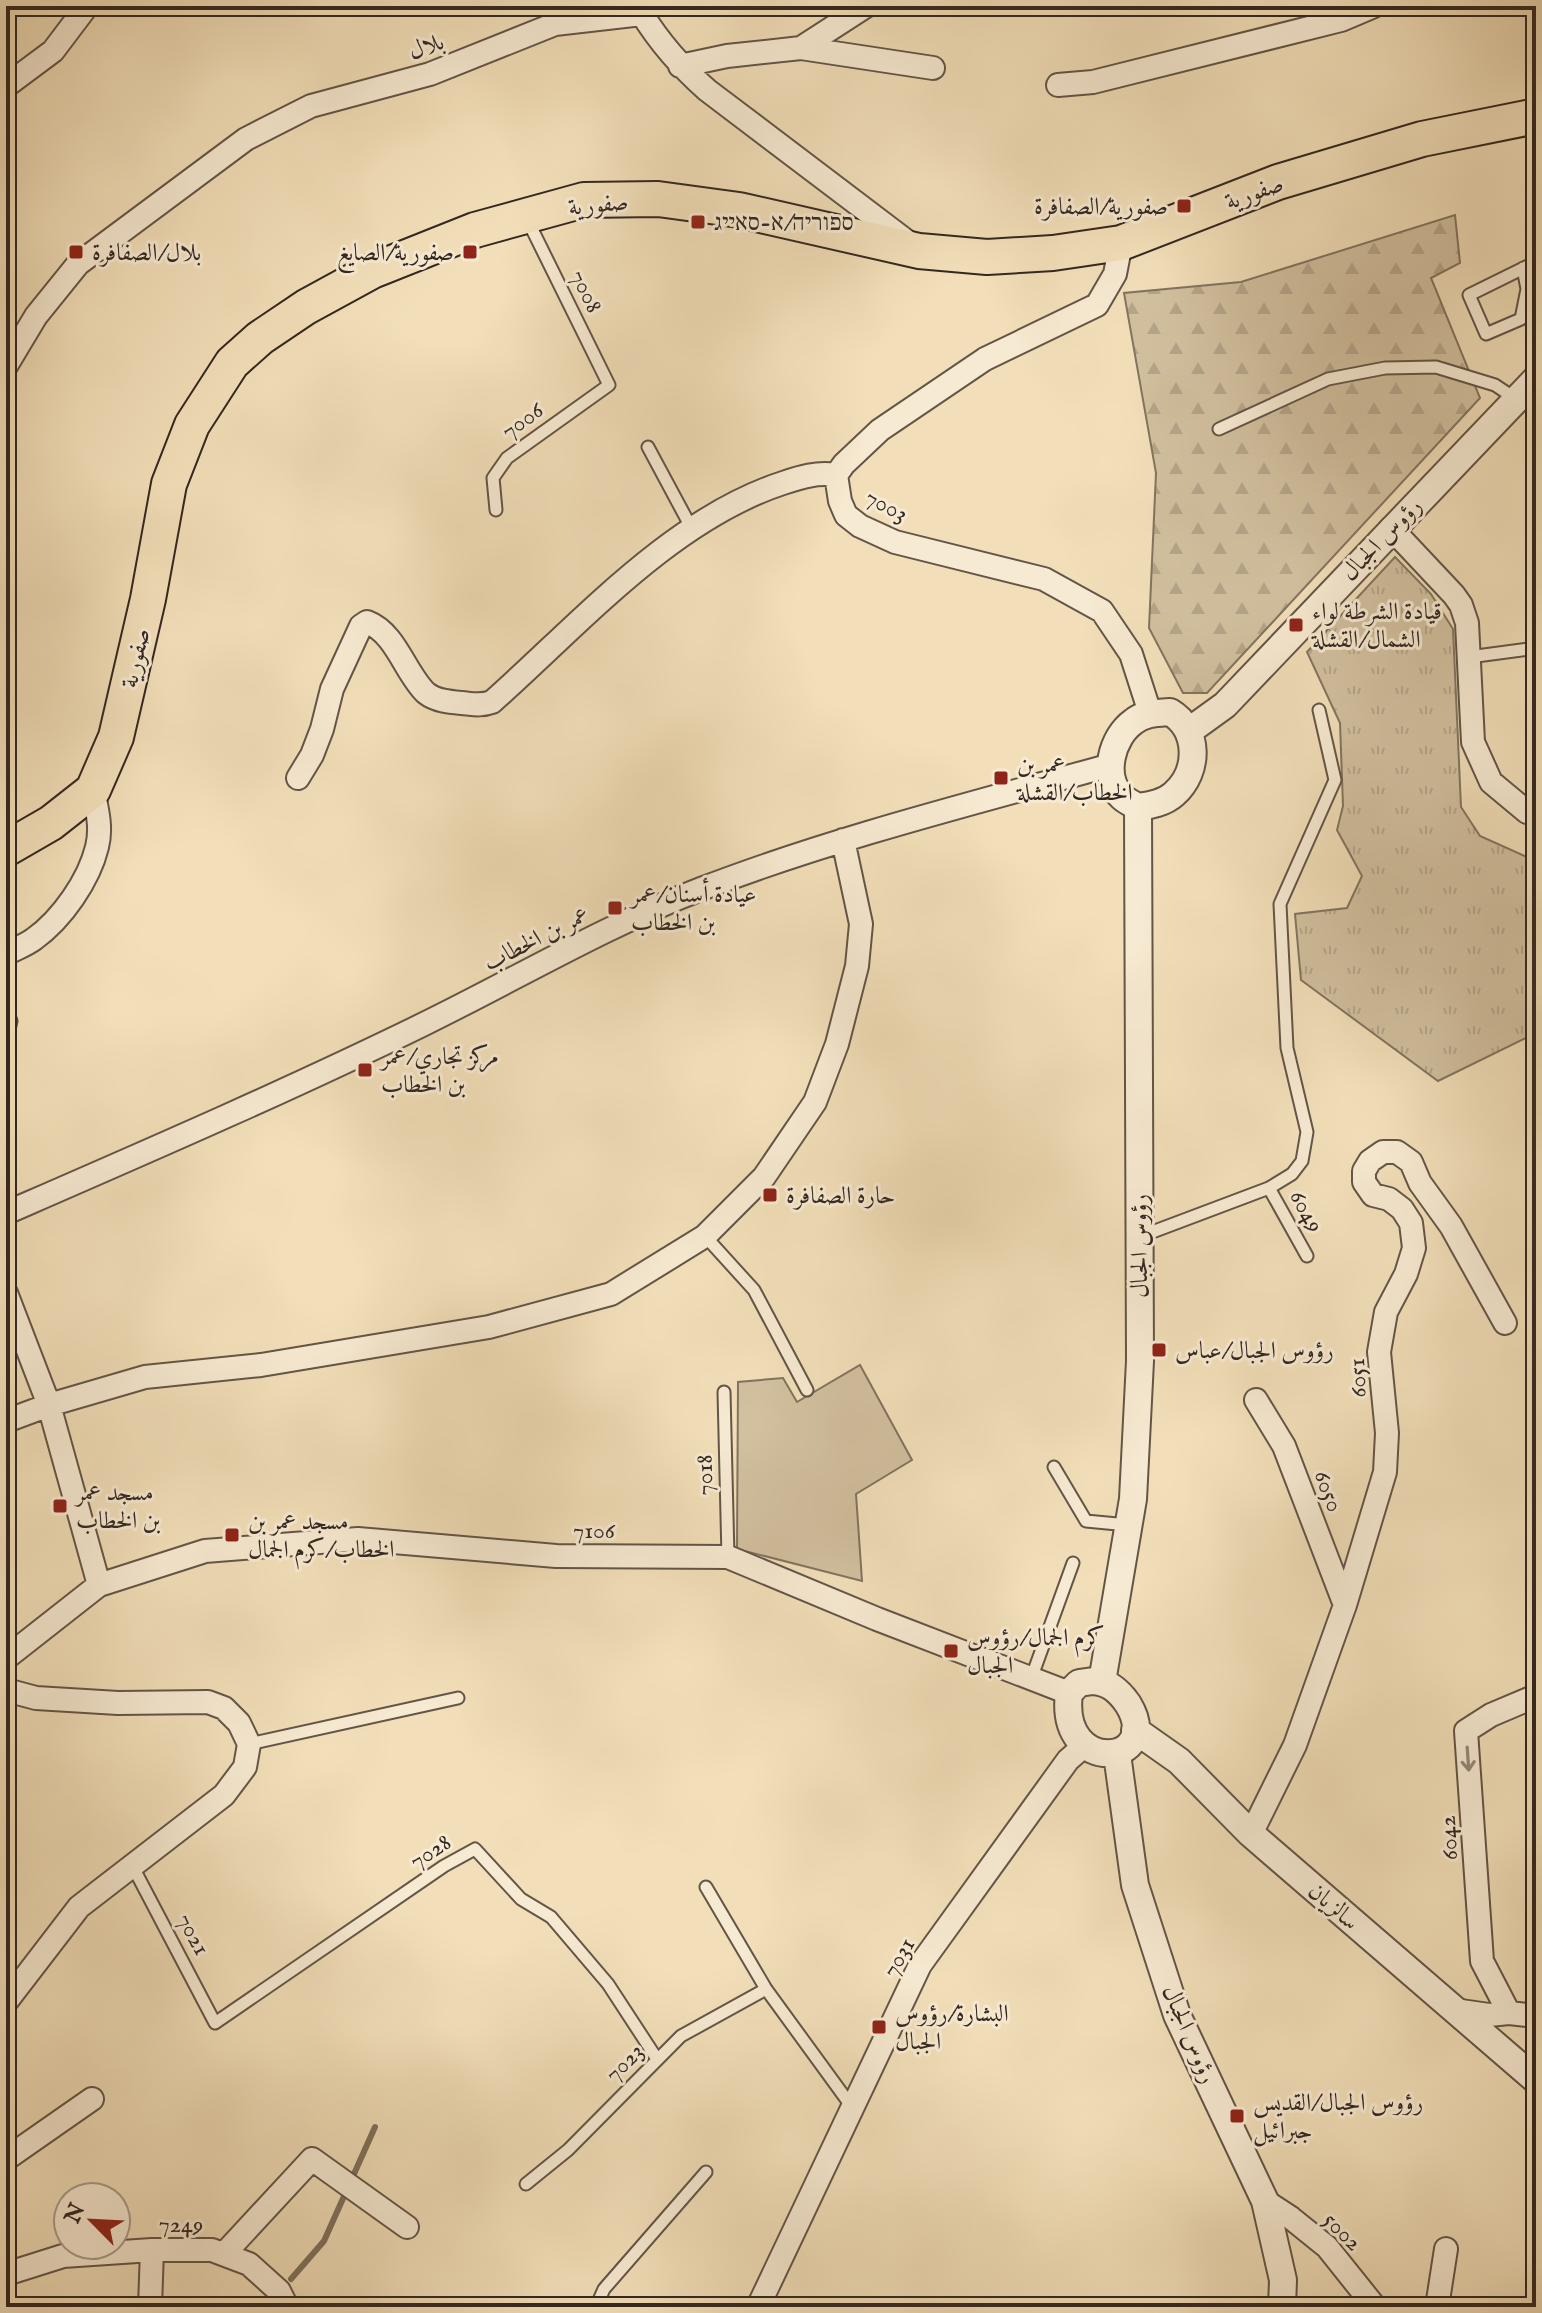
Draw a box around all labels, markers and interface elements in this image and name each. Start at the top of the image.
street label: بلال [405,27,448,68]
street label: صفورية [1221,169,1288,218]
street label: صفورية [567,187,630,224]
place label: صفورية/الصفافرة [1034,192,1168,223]
marker: صفورية/الصفافرة [1175,197,1193,215]
place label: ספוריה/א-סאייג [714,208,854,239]
marker: ספוריה/א-סאייג [689,213,707,231]
place label: بلال/الصفافرة [92,238,201,269]
place label: صفورية/الصايغ [337,238,454,274]
marker: بلال/الصفافرة [67,243,85,261]
marker: صفورية/الصايغ [461,243,479,261]
street label: 7008 [562,265,609,318]
street label: 7006 [496,395,551,447]
street label: 7003 [860,482,913,530]
street label: رؤوس الجبال [1335,492,1429,588]
place label: قيادة الشرطة لواء الشمال/القشلة [1311,597,1442,656]
marker: قيادة الشرطة لواء الشمال/القشلة [1287,616,1305,634]
street label: صفورية [115,625,158,691]
place label: عمر بن الخطاب/القشلة [1016,750,1133,809]
marker: عمر بن الخطاب/القشلة [992,769,1010,787]
place label: عيادة أسنان/عمر بن الخطاب [628,877,756,939]
street label: عمر بن الخطاب [478,899,595,979]
marker: عيادة أسنان/عمر بن الخطاب [606,899,624,917]
place label: مركز تجاري/عمر بن الخطاب [378,1042,499,1101]
marker: مركز تجاري/عمر بن الخطاب [356,1061,374,1079]
place label: حارة الصفافرة [786,1181,895,1212]
street label: 6049 [1281,1185,1330,1239]
marker: حارة الصفافرة [761,1186,779,1204]
street label: رؤوس الجبال [1125,1194,1156,1298]
place label: رؤوس الجبال/عباس [1175,1336,1334,1367]
marker: رؤوس الجبال/عباس [1150,1341,1168,1359]
street label: 6051 [1342,1357,1375,1398]
street label: 7018 [690,1454,721,1496]
street label: 6050 [1306,1466,1350,1517]
place label: مسجد عمر بن الخطاب [73,1478,161,1537]
marker: مسجد عمر بن الخطاب [51,1497,69,1515]
place label: مسجد عمر بن الخطاب/كرم الجمال [248,1507,395,1570]
street label: 7106 [573,1516,616,1547]
marker: مسجد عمر بن الخطاب/كرم الجمال [223,1526,241,1544]
place label: كرم الجمال/رؤوس الجبال [967,1623,1105,1682]
marker: كرم الجمال/رؤوس الجبال [942,1642,960,1660]
one-way arrow [1461,1745,1476,1772]
street label: 6042 [1432,1814,1467,1861]
street label: 7028 [404,1827,458,1877]
street label: سالزيان [1301,1876,1365,1938]
street label: 7021 [169,1908,217,1961]
street label: 7031 [876,1932,923,1983]
street label: رؤوس الجبال [1154,1981,1223,2089]
place label: البشارة/رؤوس الجبال [895,1999,1009,2058]
marker: البشارة/رؤوس الجبال [870,2018,888,2036]
street label: 7023 [599,2037,651,2089]
place label: رؤوس الجبال/القديس جبرائيل [1253,2088,1423,2147]
marker: رؤوس الجبال/القديس جبرائيل [1228,2107,1246,2125]
north arrow [52,2181,132,2261]
text: N [58,2199,92,2229]
street label: 5002 [1316,2206,1368,2258]
street label: 7249 [158,2210,204,2241]

